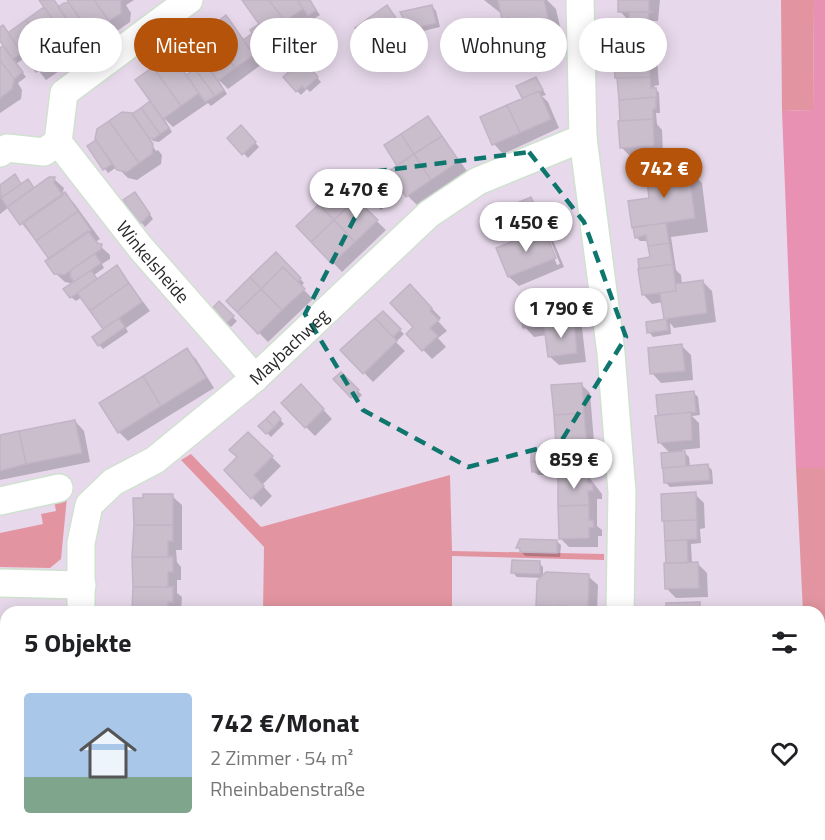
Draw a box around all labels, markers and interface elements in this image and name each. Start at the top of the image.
chip: Kaufen [18,18,122,72]
chip: Mieten [134,18,238,72]
chip: Filter [250,18,338,72]
chip: Neu [350,18,428,72]
chip: Wohnung [440,18,567,72]
chip: Haus [579,18,667,72]
pin: 742 € [622,148,706,199]
text: 742 € [639,152,689,183]
pin: 2 470 € [301,169,411,220]
text: 2 470 € [324,173,388,204]
pin: 1 450 € [471,202,581,253]
text: 1 450 € [494,206,558,237]
street label: Winkelsheide [110,214,196,309]
pin: 1 790 € [506,288,616,339]
text: 1 790 € [529,292,593,323]
street label: Maybachweg [243,302,335,391]
pin: 859 € [532,439,616,490]
text: 859 € [549,443,599,474]
text: 5 Objekte [24,623,131,662]
icon: filters [768,626,801,659]
text: 742 €/Monat [210,703,359,742]
icon: home [72,717,144,789]
icon: heart [768,737,801,770]
text: 2 Zimmer · 54 m² [210,742,353,773]
text: Rheinbabenstraße [210,773,365,804]

